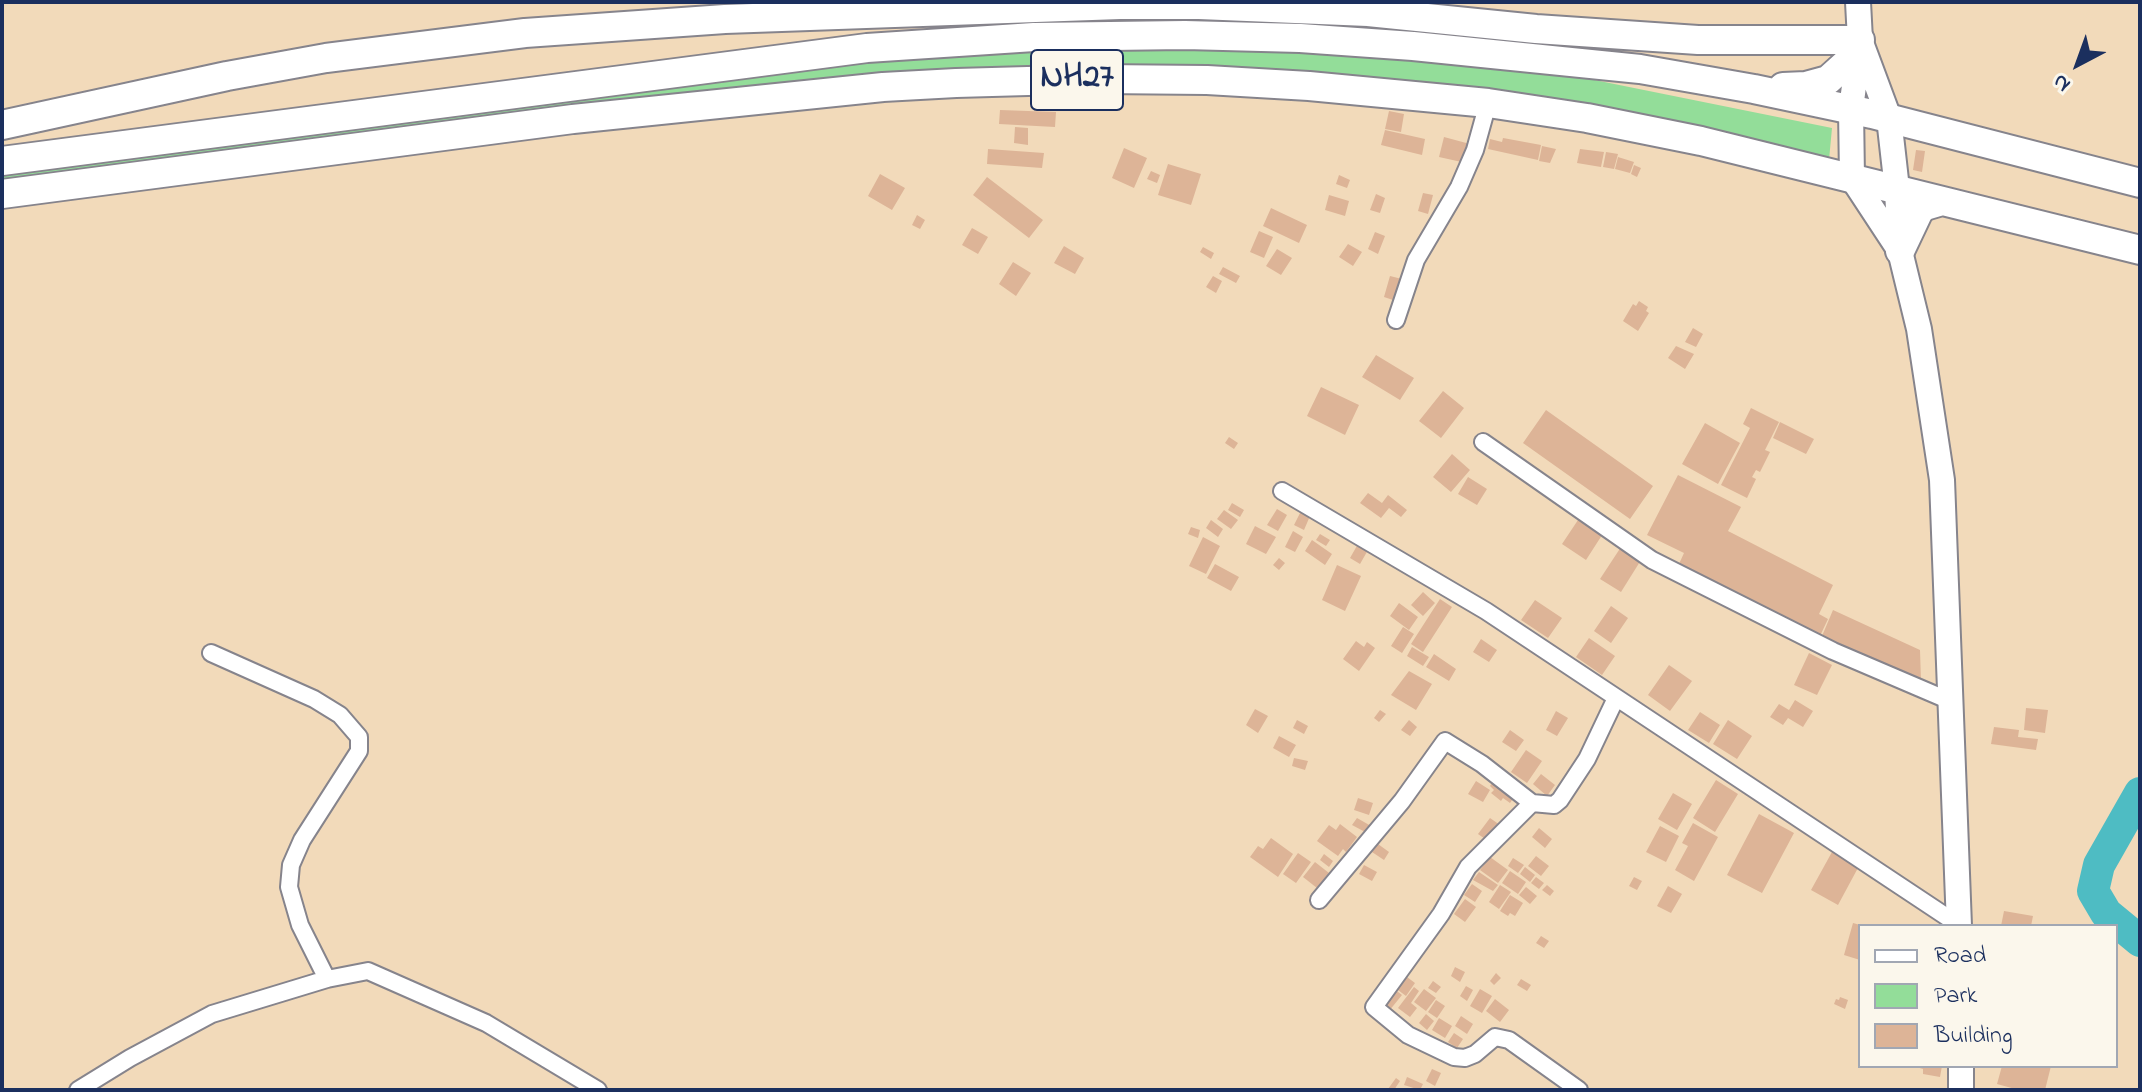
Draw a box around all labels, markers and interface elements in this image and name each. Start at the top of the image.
north arrow [2038,24,2118,104]
road number: NH27 [1031,50,1123,110]
text: N [2046,65,2078,99]
legend [1858,924,2118,1068]
text: Road [1934,939,1986,974]
text: Park [1934,979,1977,1014]
text: Building [1934,1019,2013,1054]

